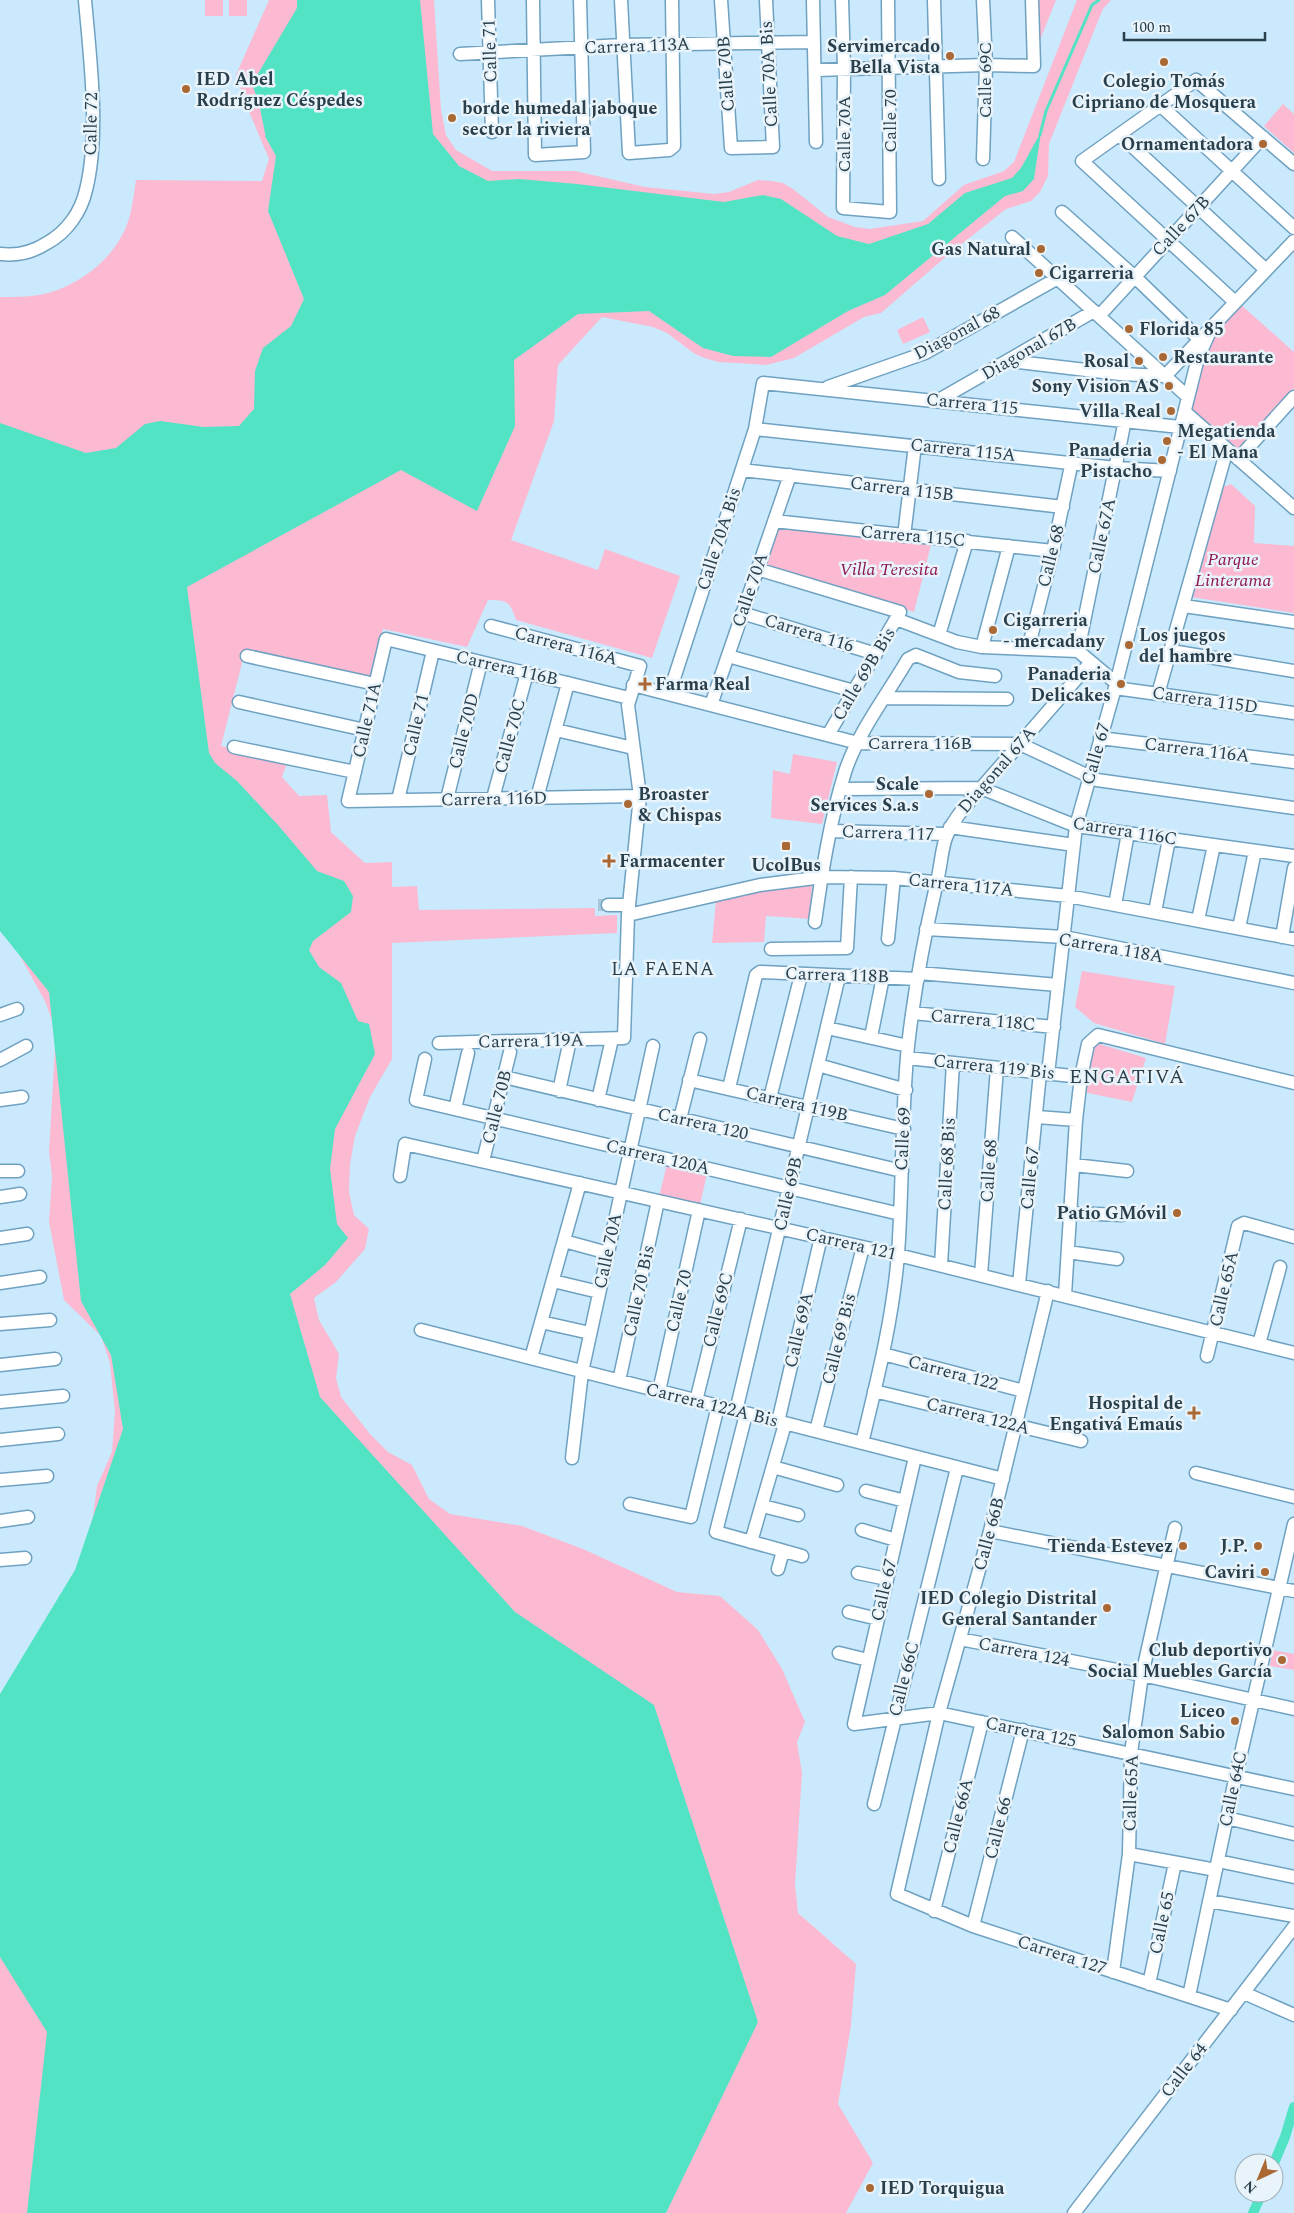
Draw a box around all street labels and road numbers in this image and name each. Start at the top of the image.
street label: Calle 71 [475,19,505,83]
street label: Calle 70A Bis [753,20,785,128]
street label: Carrera 113A [584,31,690,61]
street label: Calle 70B [710,35,742,113]
street label: Calle 69C [972,42,999,118]
street label: Calle 70 [877,89,904,153]
street label: Calle 72 [77,92,105,156]
street label: Calle 70A [831,95,858,173]
street label: Calle 67B [1145,189,1217,263]
street label: Diagonal 68 [909,299,1005,367]
street label: Diagonal 67B [976,311,1082,387]
street label: Carrera 115 [925,386,1019,422]
street label: Carrera 115A [909,431,1017,469]
street label: Carrera 115B [849,469,955,509]
street label: Calle 70A Bis [690,484,748,594]
street label: Calle 67A [1081,495,1123,577]
street label: Carrera 115C [859,518,967,554]
street label: Calle 68 [1030,522,1072,590]
street label: Calle 70A [725,549,775,631]
street label: Carrera 116 [761,607,857,659]
street label: Carrera 116A [511,619,621,673]
street label: Calle 69B Bis [825,622,903,726]
street label: Carrera 116B [453,643,561,693]
street label: Calle 71A [345,679,389,761]
street label: Carrera 115D [1150,679,1260,721]
street label: Calle 70D [442,690,486,772]
street label: Calle 71 [396,691,436,759]
street label: Calle 70C [487,695,533,777]
street label: Diagonal 67A [951,720,1043,820]
street label: Calle 67 [1074,720,1118,788]
street label: Carrera 116B [868,730,972,757]
street label: Carrera 116A [1143,730,1251,770]
street label: Carrera 116D [441,785,547,813]
street label: Carrera 116C [1071,809,1179,853]
street label: Carrera 117 [841,818,935,848]
street label: Carrera 117A [907,866,1015,904]
street label: Carrera 118A [1056,926,1166,970]
street label: Carrera 118B [784,960,890,990]
street label: Carrera 118C [929,1002,1037,1038]
street label: Carrera 119A [478,1027,584,1055]
street label: Carrera 119 Bis [932,1047,1056,1087]
street label: Calle 70B [475,1067,519,1147]
street label: Carrera 119B [743,1079,851,1129]
street label: Carrera 120 [655,1100,751,1148]
street label: Calle 69 [888,1107,918,1171]
street label: Calle 68 Bis [931,1117,963,1211]
street label: Carrera 120A [603,1132,713,1182]
street label: Calle 68 [973,1138,1005,1204]
street label: Calle 67 [1013,1145,1047,1211]
street label: Calle 69B [766,1154,810,1234]
street label: Calle 70A [587,1210,629,1292]
street label: Carrera 121 [803,1220,899,1268]
street label: Calle 70 Bis [616,1243,662,1339]
street label: Calle 65A [1202,1248,1246,1330]
street label: Calle 70 [659,1267,699,1335]
street label: Calle 69C [696,1270,740,1350]
street label: Calle 69A [777,1289,821,1371]
street label: Calle 69 Bis [815,1290,863,1388]
street label: Carrera 122 [905,1348,1001,1398]
street label: Carrera 122A Bis [643,1375,781,1435]
street label: Carrera 122A [923,1390,1033,1442]
street label: Calle 66B [966,1494,1012,1574]
street label: Calle 67 [864,1556,904,1624]
street label: Carrera 124 [976,1630,1072,1674]
street label: Calle 66C [882,1639,926,1719]
street label: Carrera 125 [983,1709,1079,1755]
street label: Calle 64C [1212,1749,1254,1829]
street label: Calle 65A [1116,1754,1146,1832]
street label: Calle 66A [936,1775,980,1857]
street label: Calle 66 [977,1794,1019,1862]
street label: Calle 65 [1142,1889,1182,1957]
street label: Carrera 127 [1014,1928,1110,1982]
street label: Calle 64 [1154,2037,1214,2103]

